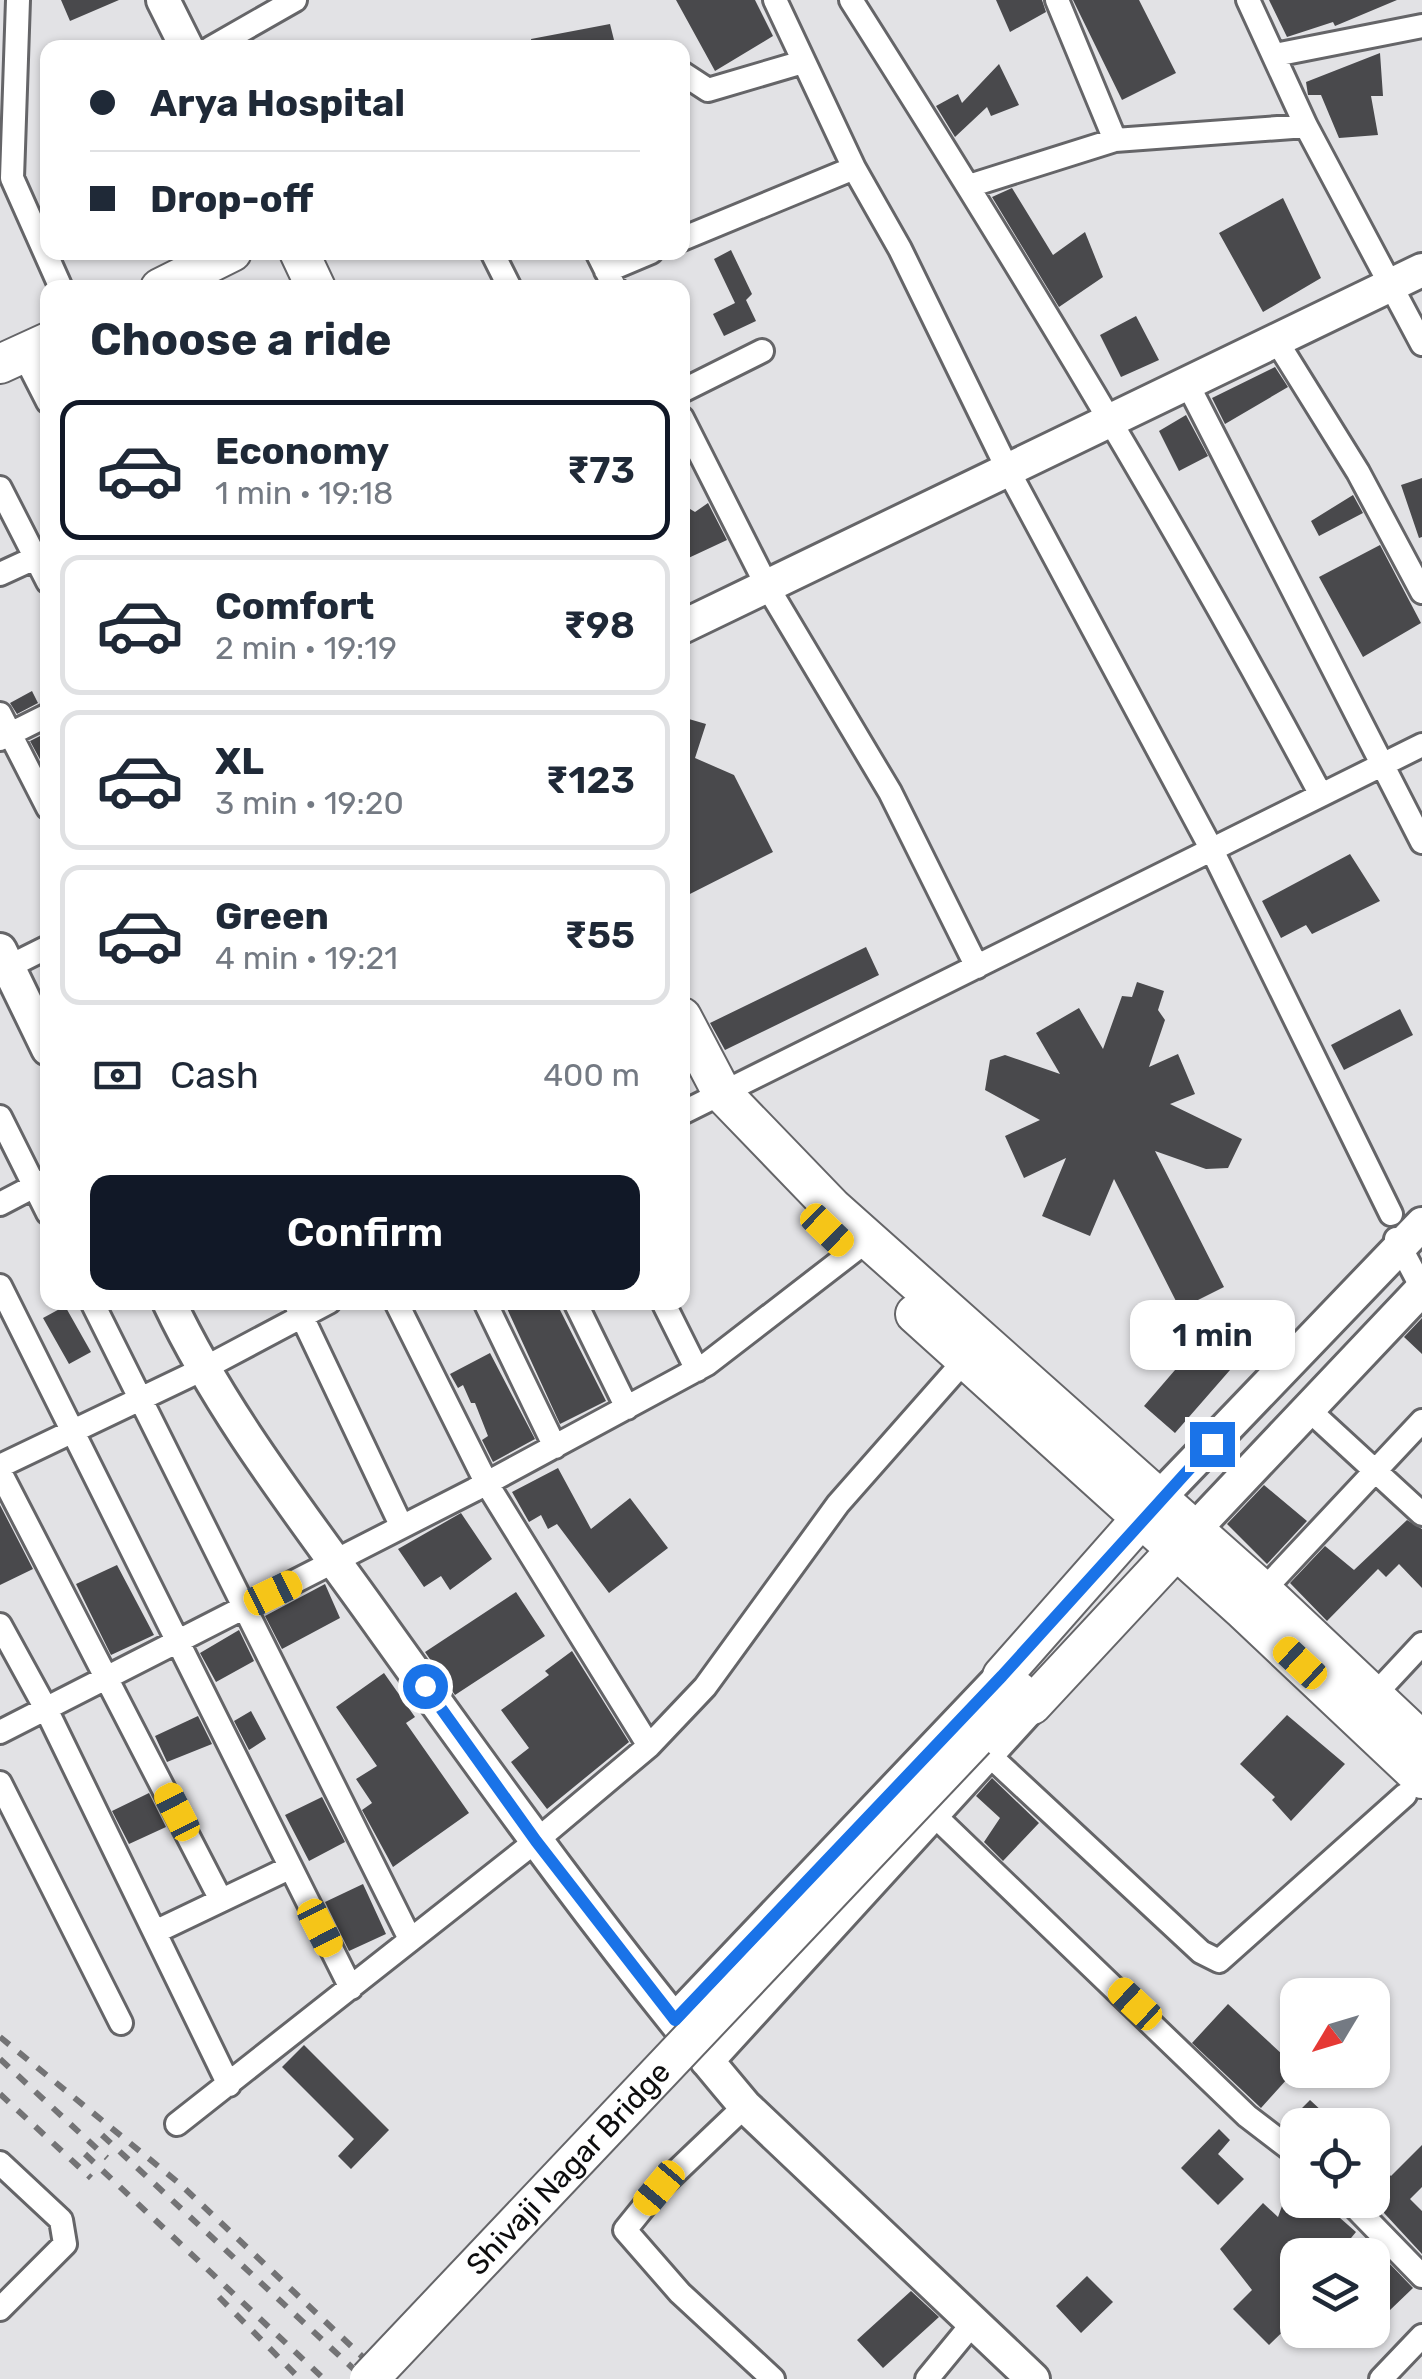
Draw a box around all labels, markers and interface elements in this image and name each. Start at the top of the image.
text: Arya Hospital [150,80,405,126]
text: Drop-off [150,176,313,222]
text: Choose a ride [90,313,392,366]
icon: car [95,425,185,515]
text: Economy [215,428,389,474]
text: ₹73 [567,447,635,493]
text: 1 min · 19:18 [215,474,393,512]
icon: car [95,580,185,670]
text: Comfort [215,583,374,629]
text: ₹98 [563,602,635,648]
text: 2 min · 19:19 [215,629,397,667]
icon: car [95,735,185,825]
text: XL [215,738,264,784]
text: ₹123 [546,757,635,803]
text: 3 min · 19:20 [215,784,404,822]
icon: car [95,890,185,980]
text: Green [215,893,329,939]
text: ₹55 [564,912,635,958]
text: 4 min · 19:21 [215,939,398,977]
icon: cash [90,1048,145,1103]
text: Cash [170,1052,259,1098]
text: 400 m [543,1056,640,1094]
button: Confirm [90,1175,640,1290]
car [795,1198,859,1262]
callout: 1 min [1130,1299,1294,1369]
text: 1 min [1172,1316,1253,1354]
route end [1190,1422,1235,1467]
car [239,1566,307,1620]
car [1268,1632,1332,1694]
route start [403,1664,448,1709]
car [150,1778,204,1846]
car [293,1894,347,1962]
car [1103,1973,1167,2035]
north arrow [1280,1978,1390,2088]
map controls [1280,1978,1390,2348]
street label: Shivaji Nagar Bridge [459,2054,678,2283]
button: locate [1280,2108,1390,2218]
car [628,2155,690,2221]
button: layers [1280,2238,1390,2348]

